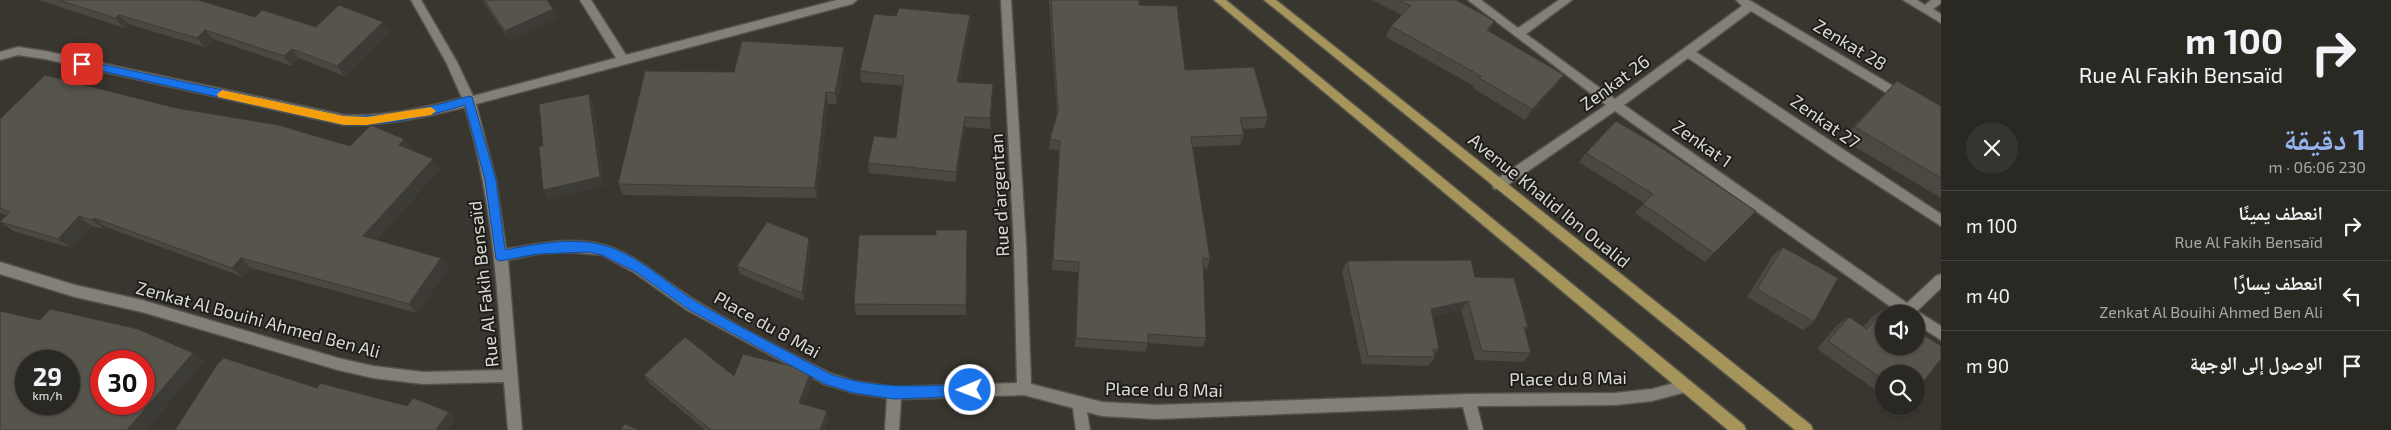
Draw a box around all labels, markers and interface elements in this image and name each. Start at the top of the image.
street label: Zenkat 28 [1810,14,1891,75]
text: 100 m [2185,19,2283,61]
icon: right [2301,20,2366,85]
pin [61,43,103,85]
icon: arrive [68,50,96,78]
street label: Zenkat 26 [1575,50,1653,115]
text: Rue Al Fakih Bensaïd [2079,61,2283,87]
street label: Zenkat 27 [1787,89,1864,153]
street label: Zenkat 1 [1669,115,1736,172]
text: 1 دقيقة [2284,120,2366,156]
button: close [1966,122,2018,174]
street label: Avenue Khalid Ibn Oualid [1465,128,1635,272]
street label: Rue d'argentan [985,133,1013,257]
text: 230 m · 06:06 [2269,157,2366,176]
street label: Rue Al Fakih Bensaïd [463,200,503,368]
text: انعطف يمينًا [2238,201,2323,224]
icon: right [2338,212,2366,240]
text: 100 m [1966,214,2017,237]
text: Rue Al Fakih Bensaïd [2174,232,2323,251]
text: انعطف يسارًا [2233,271,2323,294]
street label: Zenkat Al Bouihi Ahmed Ben Ali [134,276,383,362]
icon: left [2338,282,2366,310]
text: 40 m [1966,284,2010,307]
street label: Place du 8 Mai [711,286,824,362]
text: Zenkat Al Bouihi Ahmed Ben Ali [2099,302,2323,321]
map controls [1875,305,1925,415]
button: sound [1875,305,1925,355]
speed limit sign: 30 [90,350,155,415]
text: الوصول إلى الوجهة [2190,351,2323,374]
icon: arrive [2338,352,2366,380]
text: 90 m [1966,354,2009,377]
text: 29 [33,361,62,391]
position arrow [943,363,995,415]
button: search [1875,365,1925,415]
street label: Place du 8 Mai [1509,366,1627,390]
street label: Place du 8 Mai [1105,377,1223,401]
text: km/h [33,388,62,402]

